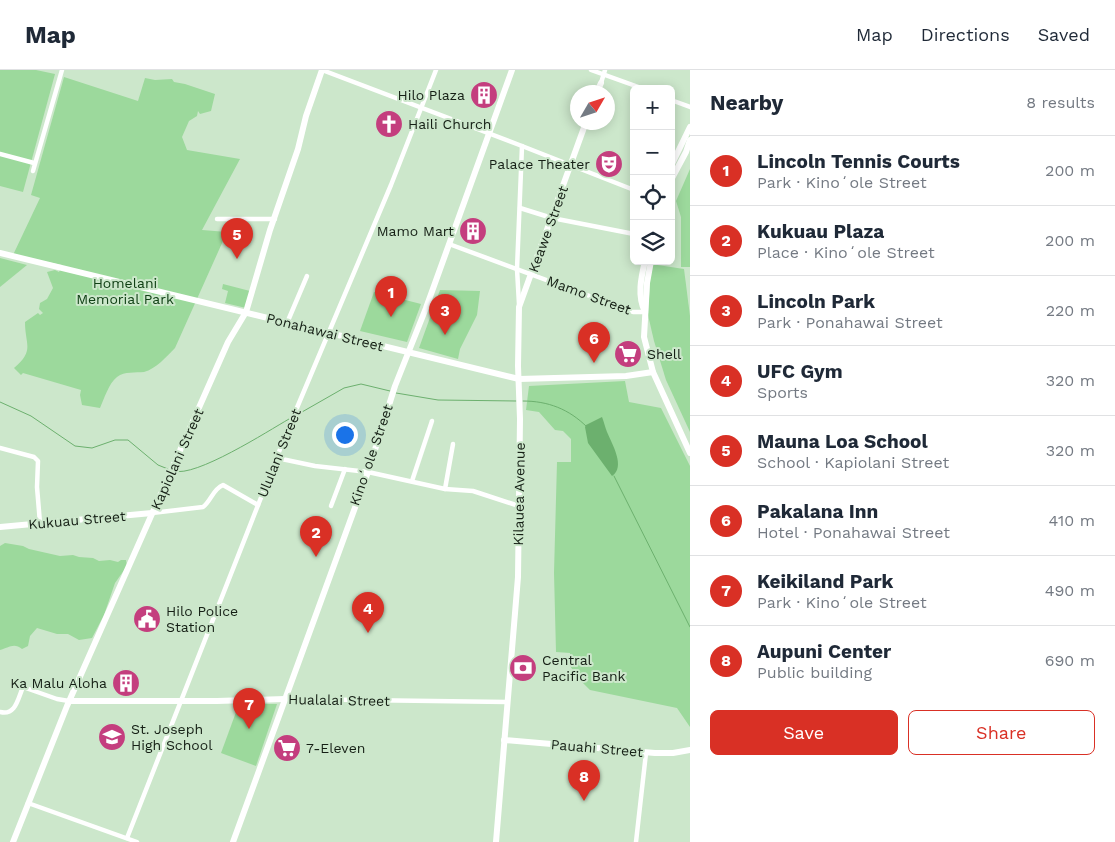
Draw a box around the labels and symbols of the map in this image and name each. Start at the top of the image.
building icon: Hilo Plaza [469,80,499,110]
north arrow [570,85,615,130]
place label: Hilo Plaza [397,87,465,103]
church icon: Haili Church [374,109,404,139]
place label: Haili Church [408,116,492,132]
theatre icon: Palace Theater [594,149,624,179]
place label: Palace Theater [489,156,590,172]
street label: Keawe Street [525,183,571,274]
building icon: Mamo Mart [458,216,488,246]
pin: 5 [221,218,253,259]
place label: Mamo Mart [377,223,454,239]
street label: Mamo Street [545,272,633,318]
park label: Homelani Memorial Park [76,275,174,307]
pin: 1 [375,276,407,317]
pin: 3 [429,294,461,335]
street label: Ponahawai Street [265,310,385,354]
pin: 6 [578,322,610,363]
supermarket icon: Shell [613,339,643,369]
place label: Shell [647,346,682,362]
street label: Kinoʻole Street [346,402,396,508]
street label: Kapiolani Street [147,406,207,512]
street label: Ululani Street [254,406,304,500]
your location [332,422,358,448]
street label: Kilauea Avenue [510,442,528,546]
street label: Kukuau Street [28,508,126,532]
pin: 2 [300,516,332,557]
pin: 4 [352,592,384,633]
place label: Hilo Police Station [166,603,238,635]
public building icon: Hilo Police Station [132,604,162,634]
place label: Central Pacific Bank [542,652,626,684]
bank icon: Central Pacific Bank [508,653,538,683]
building icon: Ka Malu Aloha [111,668,141,698]
place label: Ka Malu Aloha [10,675,107,691]
pin: 7 [233,688,265,729]
street label: Hualalai Street [288,691,390,709]
place label: St. Joseph High School [131,721,213,753]
school or university icon: St. Joseph High School [97,722,127,752]
supermarket icon: 7-Eleven [272,733,302,763]
street label: Pauahi Street [550,736,644,760]
place label: 7-Eleven [306,740,365,756]
pin: 8 [568,760,600,801]

